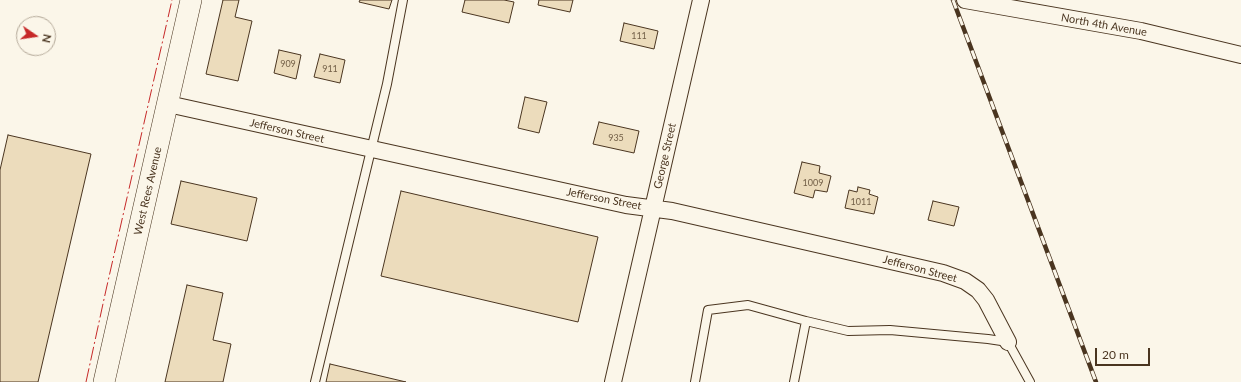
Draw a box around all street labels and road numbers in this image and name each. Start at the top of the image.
street label: North 4th Avenue [1060,11,1148,39]
street label: Jefferson Street [248,116,326,146]
street label: George Street [651,122,679,190]
street label: West Rees Avenue [131,146,165,236]
street label: Jefferson Street [565,185,643,213]
street label: Jefferson Street [882,253,958,285]

